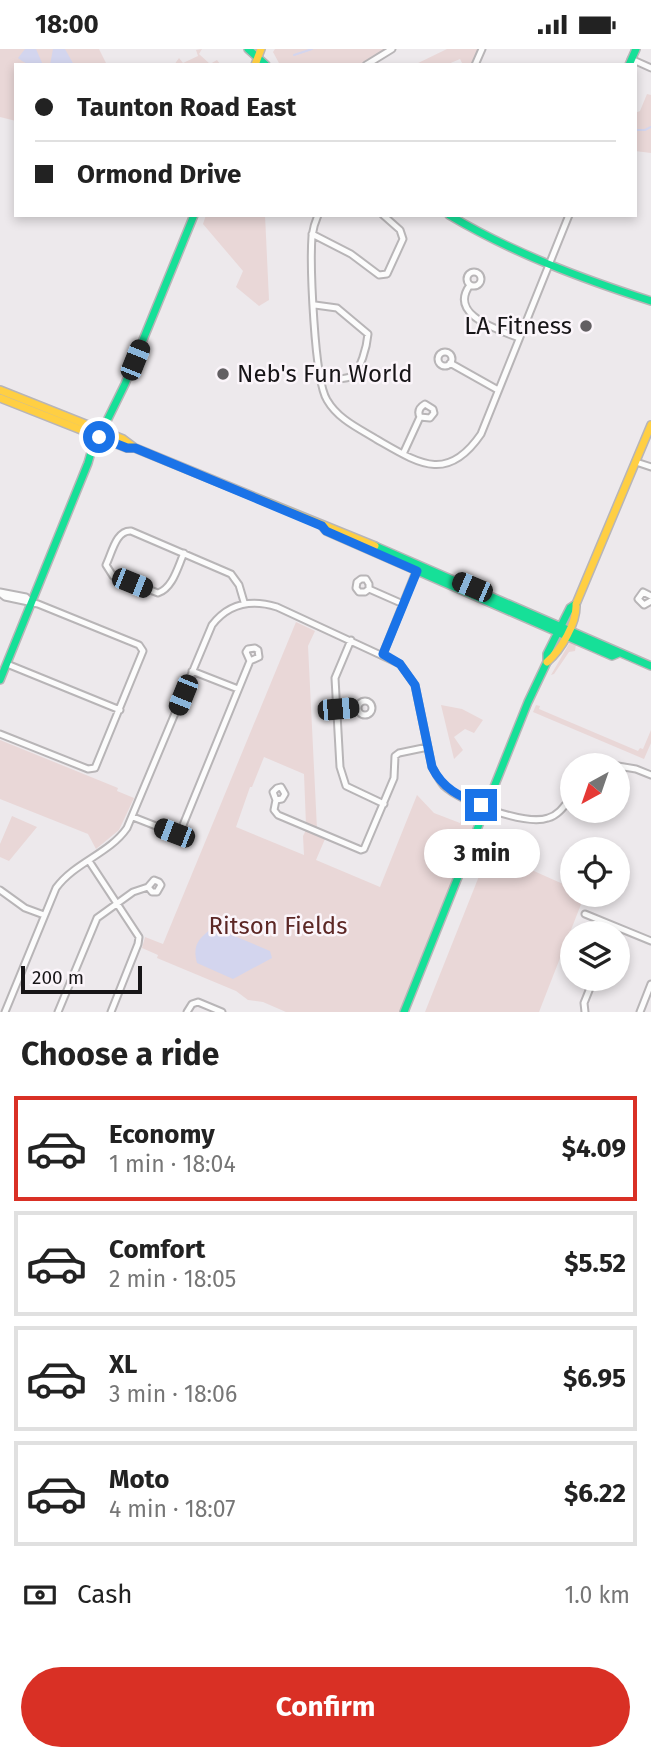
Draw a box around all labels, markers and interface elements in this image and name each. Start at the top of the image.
text: 18:00 [35,9,99,40]
text: Taunton Road East [77,92,296,123]
text: Ormond Drive [77,159,241,190]
place label: LA Fitness [464,312,572,340]
marker: LA Fitness [578,318,594,334]
car [118,337,153,383]
place label: Neb's Fun World [237,360,413,388]
marker: Neb's Fun World [215,366,231,382]
route start [83,421,115,453]
car [109,565,156,601]
car [449,569,496,605]
car [166,672,201,718]
car [317,697,360,721]
north arrow [560,753,630,823]
map controls [560,753,630,991]
route end [465,789,497,821]
car [151,816,198,850]
callout: 3 min [423,829,539,879]
button: locate [560,837,630,907]
text: 3 min [454,839,510,867]
park label: Ritson Fields [209,912,347,940]
button: layers [560,921,630,991]
scale bar [21,963,142,995]
text: 200 m [32,966,84,989]
text: Choose a ride [21,1035,219,1073]
icon: car [25,1117,88,1180]
text: Economy [109,1119,215,1150]
text: $4.09 [562,1133,626,1164]
text: 1 min · 18:04 [109,1150,236,1178]
icon: car [25,1232,88,1295]
text: Comfort [109,1234,205,1265]
text: $5.52 [564,1248,626,1279]
text: 2 min · 18:05 [109,1265,236,1293]
icon: car [25,1347,88,1410]
text: XL [109,1349,137,1380]
text: $6.95 [563,1363,626,1394]
text: 3 min · 18:06 [109,1380,237,1408]
icon: car [25,1462,88,1525]
text: Moto [109,1464,169,1495]
text: $6.22 [564,1478,626,1509]
text: 4 min · 18:07 [109,1495,235,1523]
icon: cash [21,1576,59,1614]
text: Cash [77,1579,133,1610]
text: 1.0 km [564,1581,630,1609]
button: Confirm [21,1667,630,1747]

